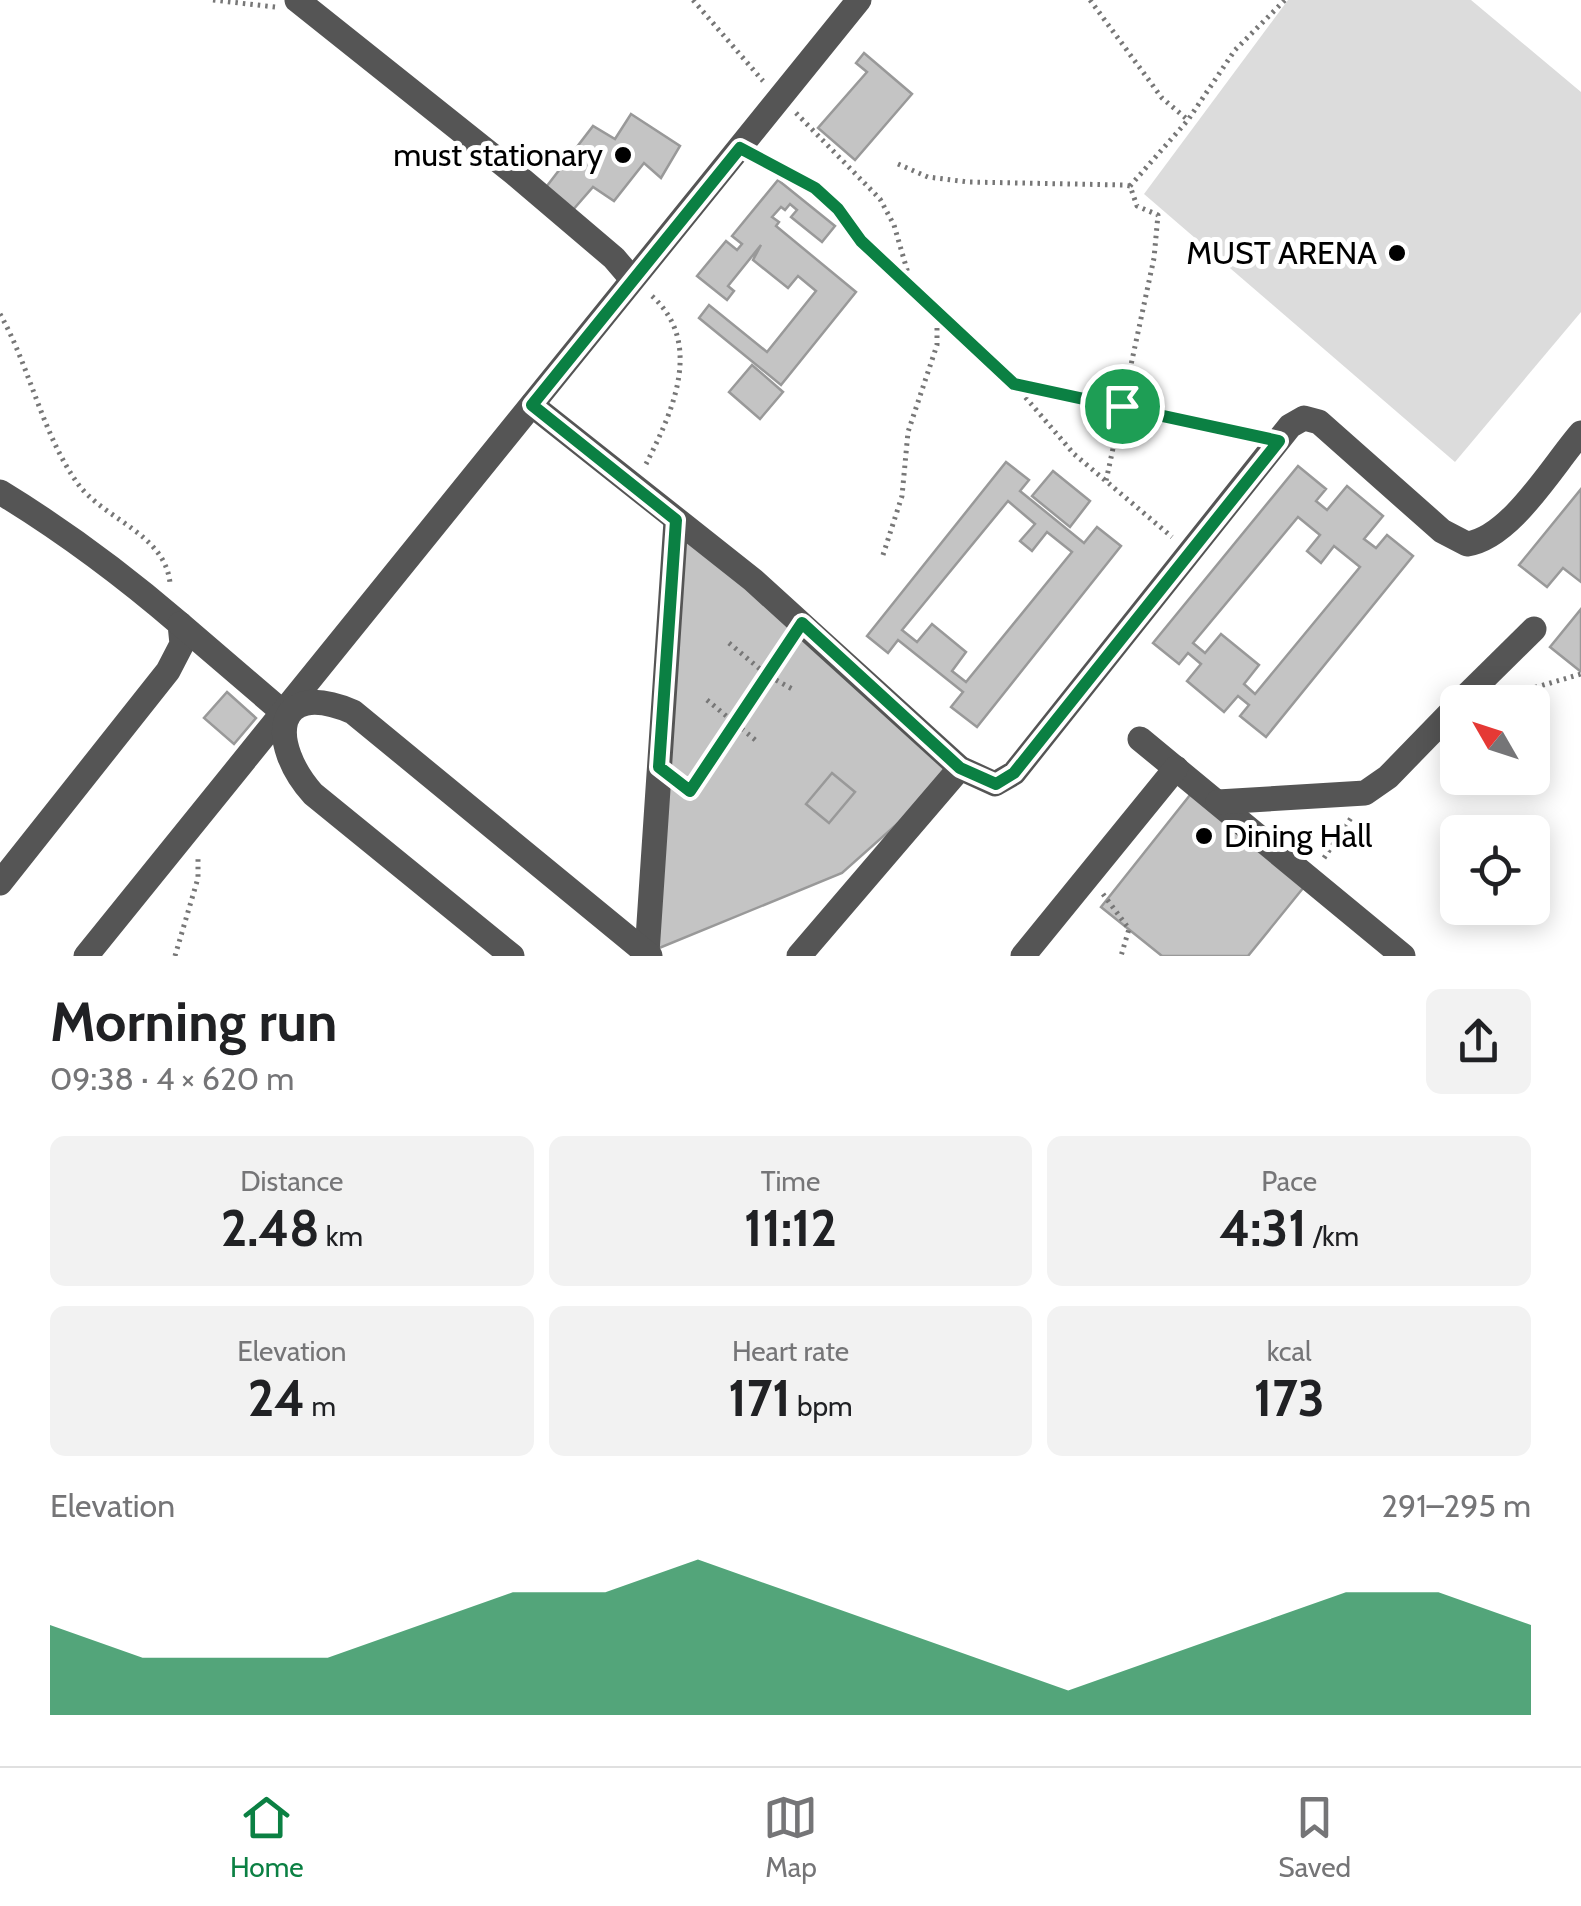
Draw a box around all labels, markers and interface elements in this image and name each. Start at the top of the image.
place label: must stationary [393,135,603,174]
marker: must stationary [612,144,634,166]
place label: MUST ARENA [1186,233,1377,272]
marker: MUST ARENA [1386,242,1408,264]
pin [1080,364,1165,449]
icon: arrive [1095,379,1150,434]
north arrow [1440,685,1550,795]
map controls [1440,685,1550,925]
button: locate [1440,815,1550,925]
place label: Dining Hall [1224,816,1373,855]
marker: Dining Hall [1193,825,1215,847]
text: Morning run [50,988,337,1055]
button: share [1426,989,1531,1094]
text: 09:38 · 4 × 620 m [50,1059,294,1098]
text: Distance [240,1164,343,1198]
text: Time [761,1164,820,1198]
text: Pace [1261,1164,1317,1198]
text: 2.48 [221,1198,320,1259]
text: 11:12 [744,1198,837,1259]
text: 4:31 [1219,1198,1307,1259]
text: km [320,1219,363,1253]
text: /km [1307,1219,1359,1253]
text: Elevation [237,1334,347,1368]
text: Heart rate [732,1334,849,1368]
text: kcal [1267,1334,1312,1368]
text: 24 [248,1368,305,1429]
text: 171 [728,1368,791,1429]
text: 173 [1254,1368,1325,1429]
text: m [305,1389,336,1423]
text: bpm [791,1389,853,1423]
text: Elevation [50,1486,175,1525]
text: 291–295 m [1381,1486,1531,1525]
tab: Home [230,1790,304,1884]
tab: Map [763,1790,818,1884]
tab: Saved [1278,1790,1351,1884]

